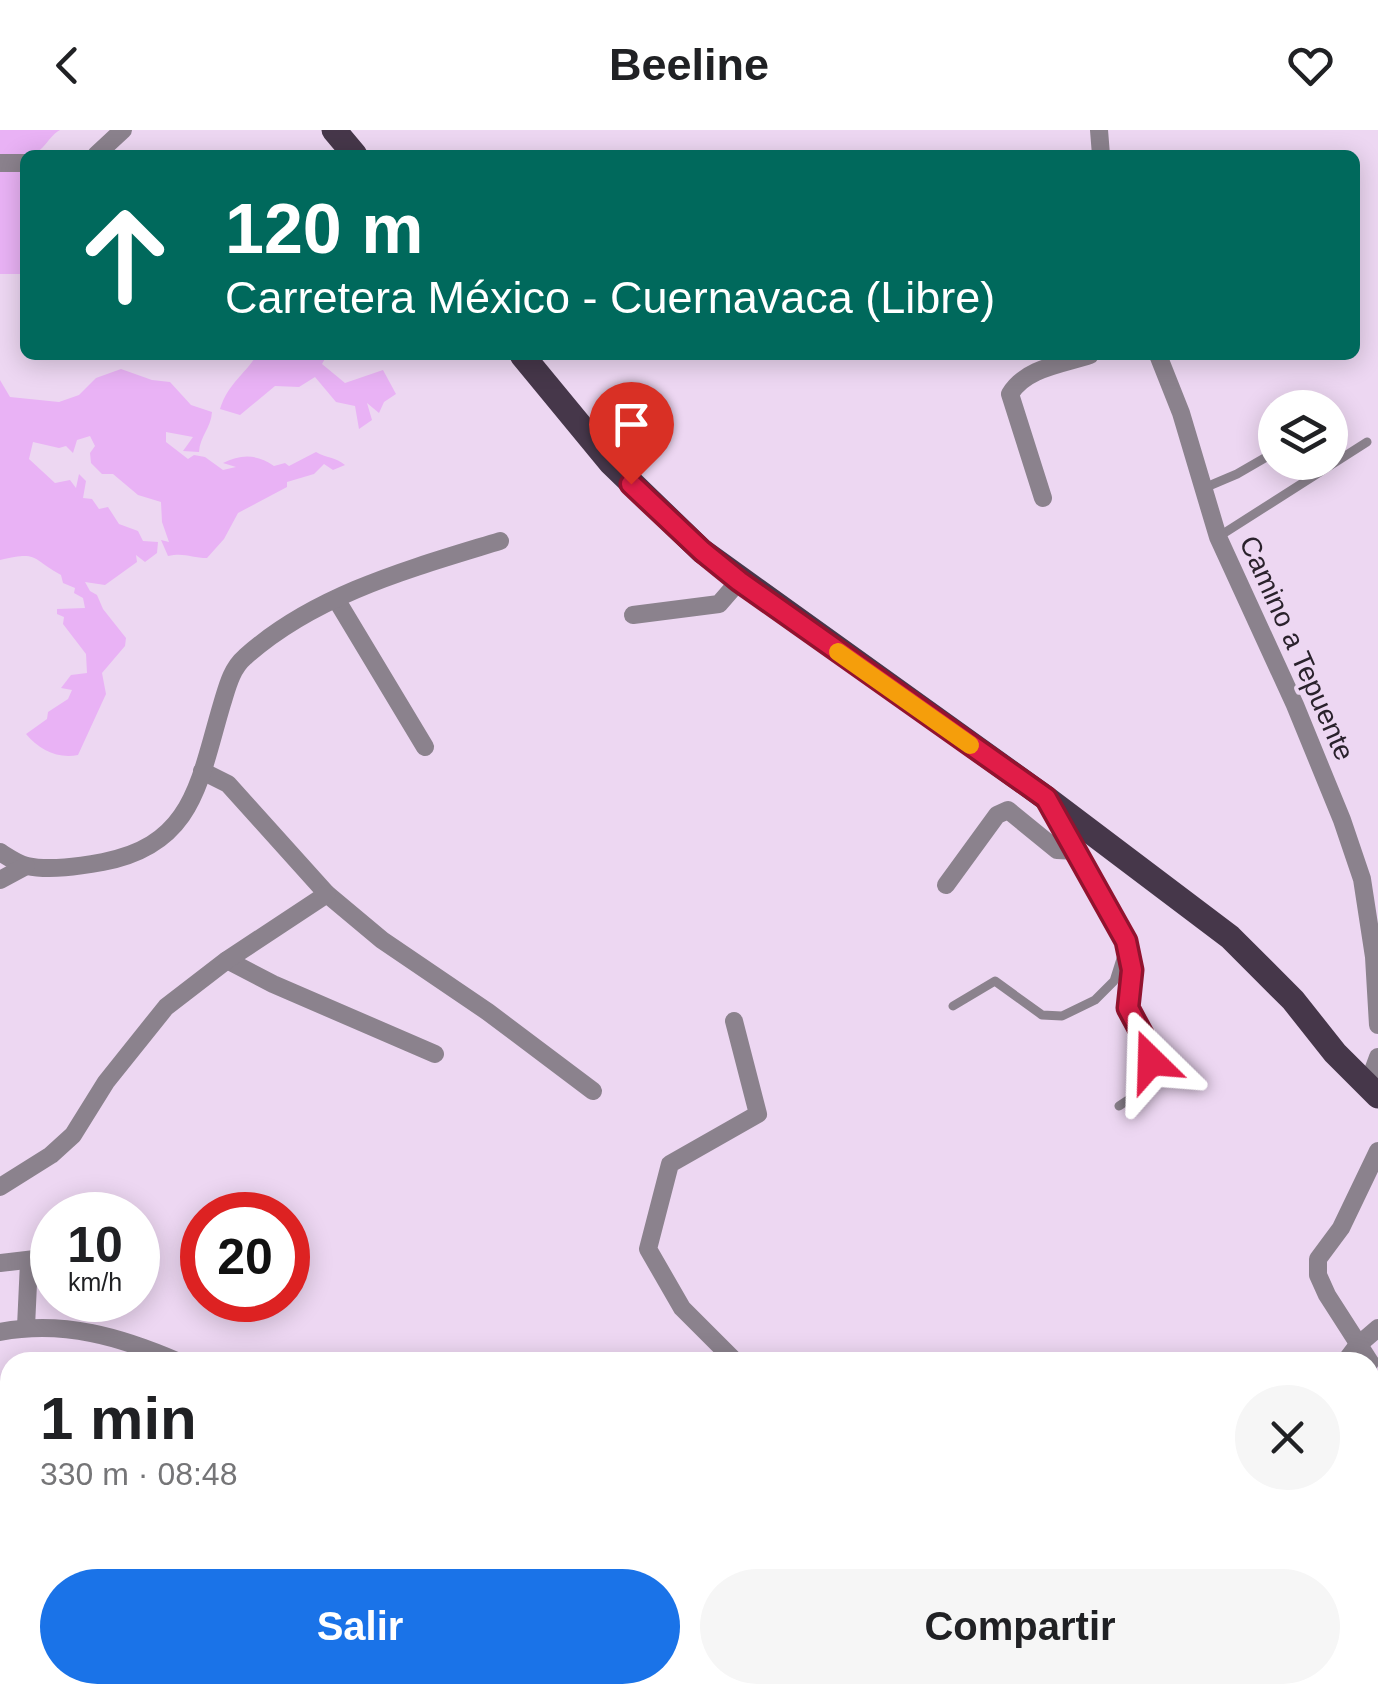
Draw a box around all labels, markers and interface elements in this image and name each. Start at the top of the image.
icon: back [40,38,95,93]
icon: heart [1283,38,1338,93]
text: Beeline [609,39,769,90]
icon: ahead [60,190,190,320]
text: 120 m [225,190,423,268]
text: Carretera México - Cuernavaca (Libre) [225,272,995,323]
pin [589,382,674,485]
map controls [1258,390,1348,480]
button: layers [1258,390,1348,480]
icon: arrive [604,397,659,452]
street label: Camino a Tepuente [1234,531,1360,765]
position arrow [1099,1009,1203,1113]
speed limit sign: 20 [180,1192,310,1322]
text: 10 [67,1217,123,1273]
text: km/h [68,1268,122,1296]
text: 1 min [40,1385,197,1452]
button: close [1235,1385,1340,1490]
text: 330 m · 08:48 [40,1456,237,1492]
button: Salir [40,1569,680,1684]
button: Compartir [700,1569,1340,1684]

